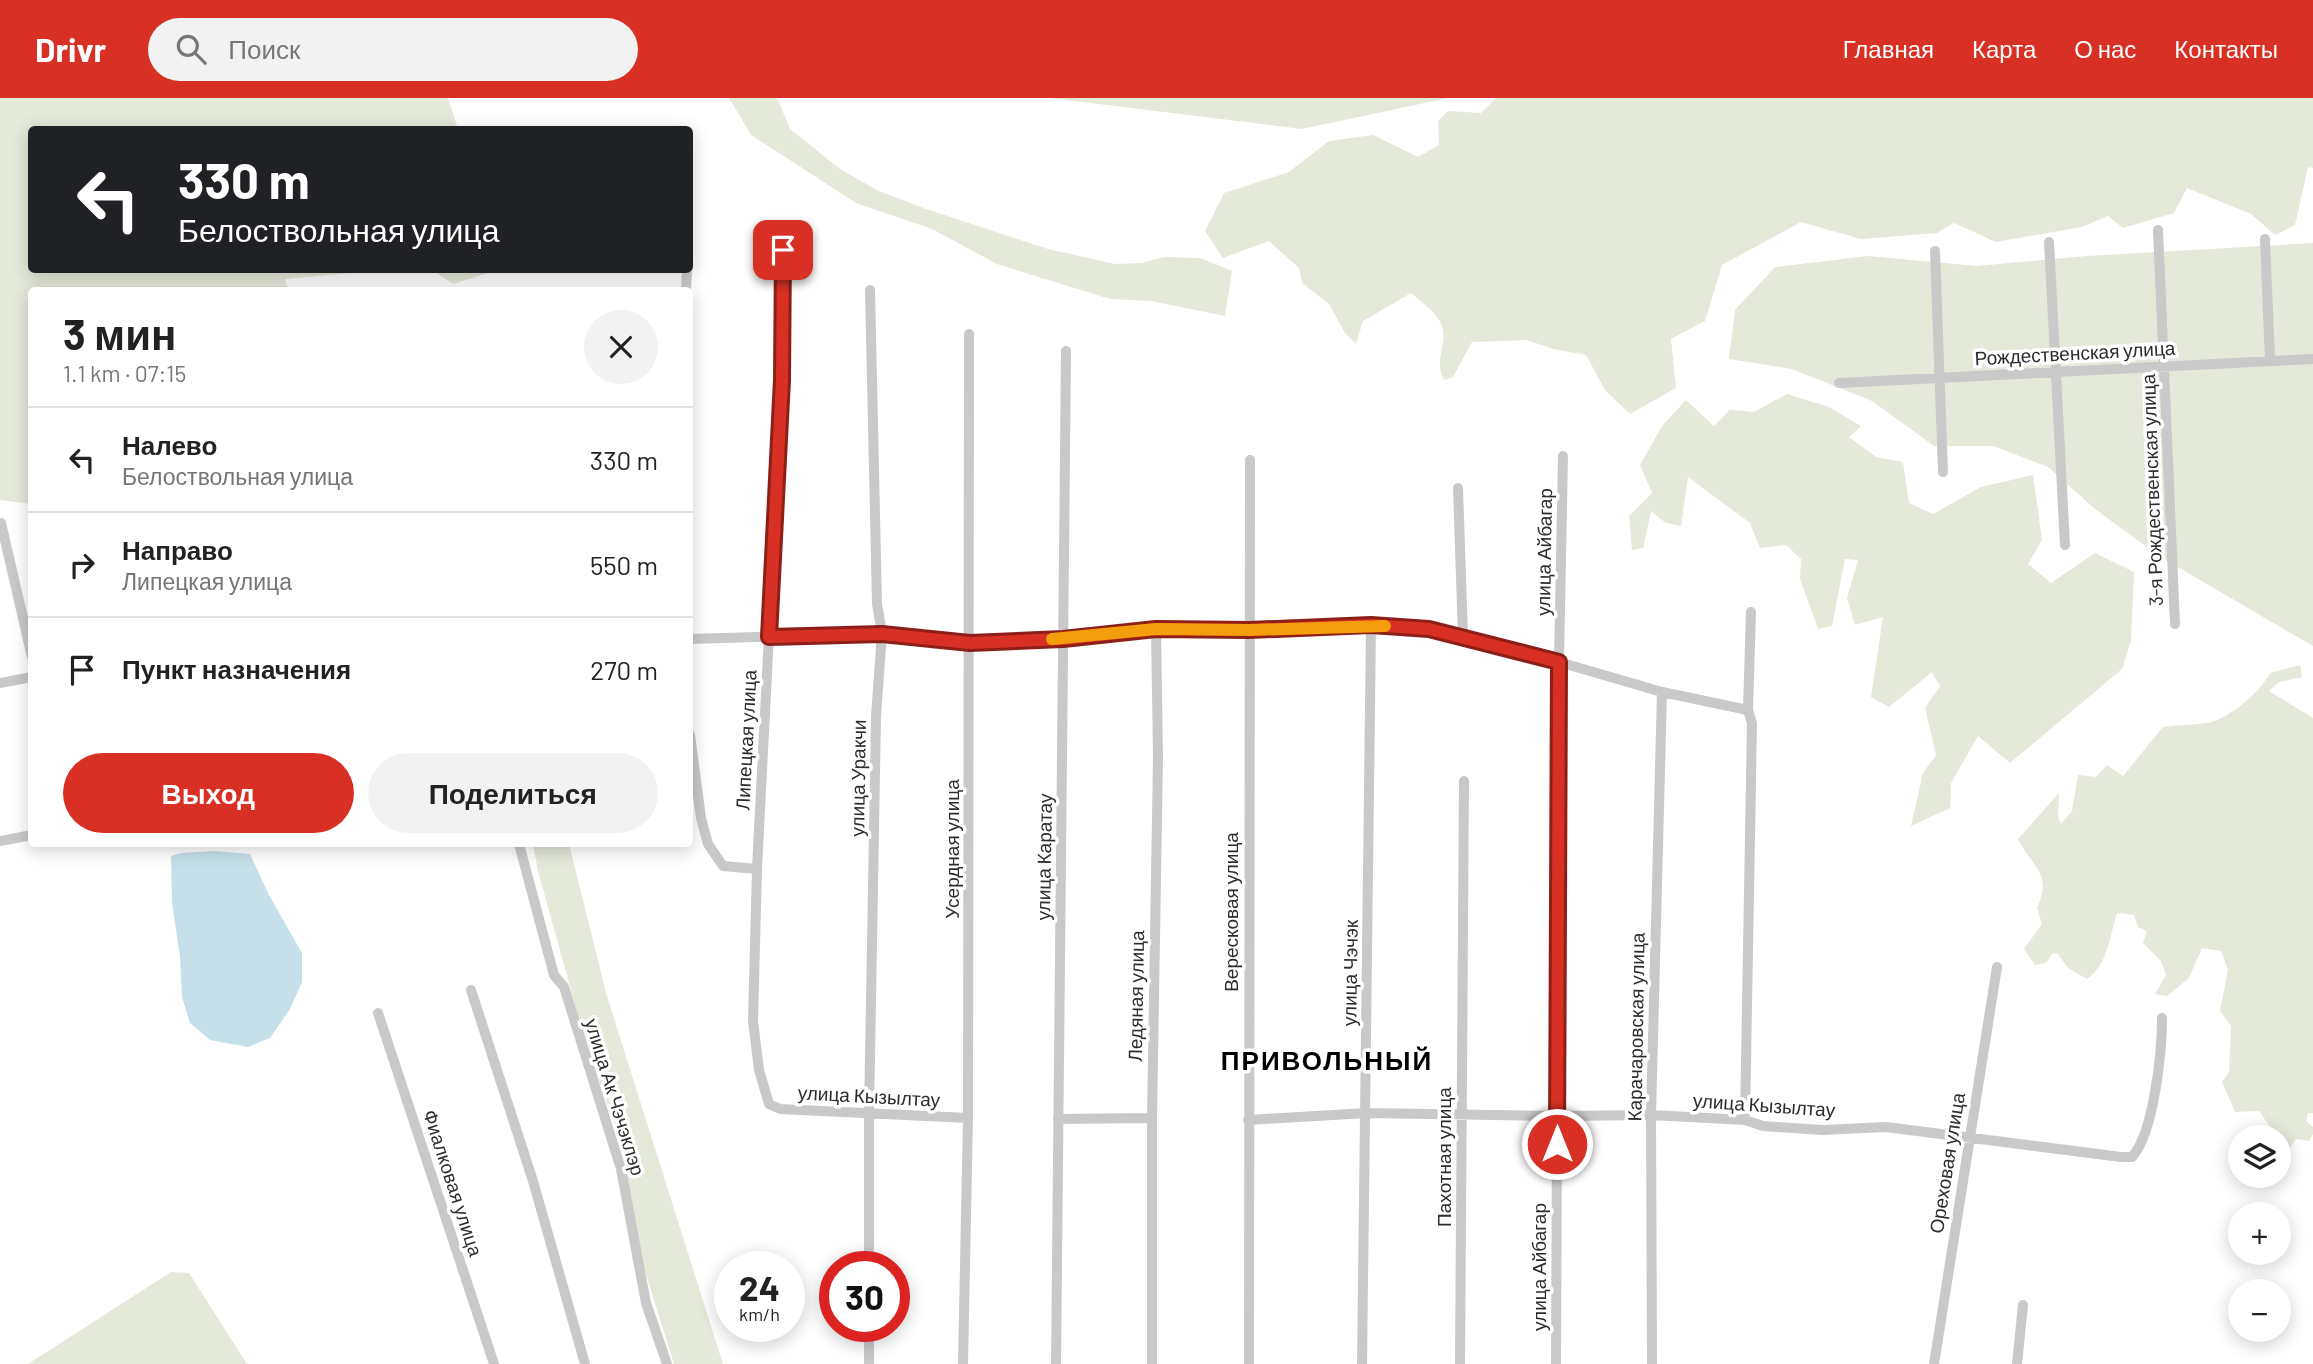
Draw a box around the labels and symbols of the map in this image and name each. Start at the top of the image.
pin [753,220,813,280]
street label: Рождественская улица [1974,336,2176,369]
street label: 3-я Рождественская улица [2136,373,2167,606]
street label: улица Айбагар [1531,488,1556,616]
street label: Липецкая улица [730,669,761,811]
street label: улица Уракчи [845,719,870,837]
street label: Усердная улица [940,779,963,919]
street label: улица Каратау [1031,793,1056,921]
street label: Вересковая улица [1219,832,1242,992]
street label: улица Чэчэк [1337,919,1362,1026]
street label: Ледяная улица [1123,930,1148,1062]
street label: Карачаровская улица [1622,932,1649,1122]
street label: улица Ак Чэчэклэр [581,1016,650,1178]
district label: ПРИВОЛЬНЫЙ [1221,1044,1433,1075]
street label: улица Кызылтау [797,1080,941,1111]
street label: Пахотная улица [1432,1087,1455,1227]
street label: улица Кызылтау [1692,1088,1836,1121]
street label: Ореховая улица [1924,1091,1969,1235]
street label: Фиалковая улица [419,1107,488,1259]
position arrow [1520,1107,1594,1181]
street label: улица Айбагар [1527,1203,1550,1331]
speed limit sign: 30 [819,1251,910,1342]

